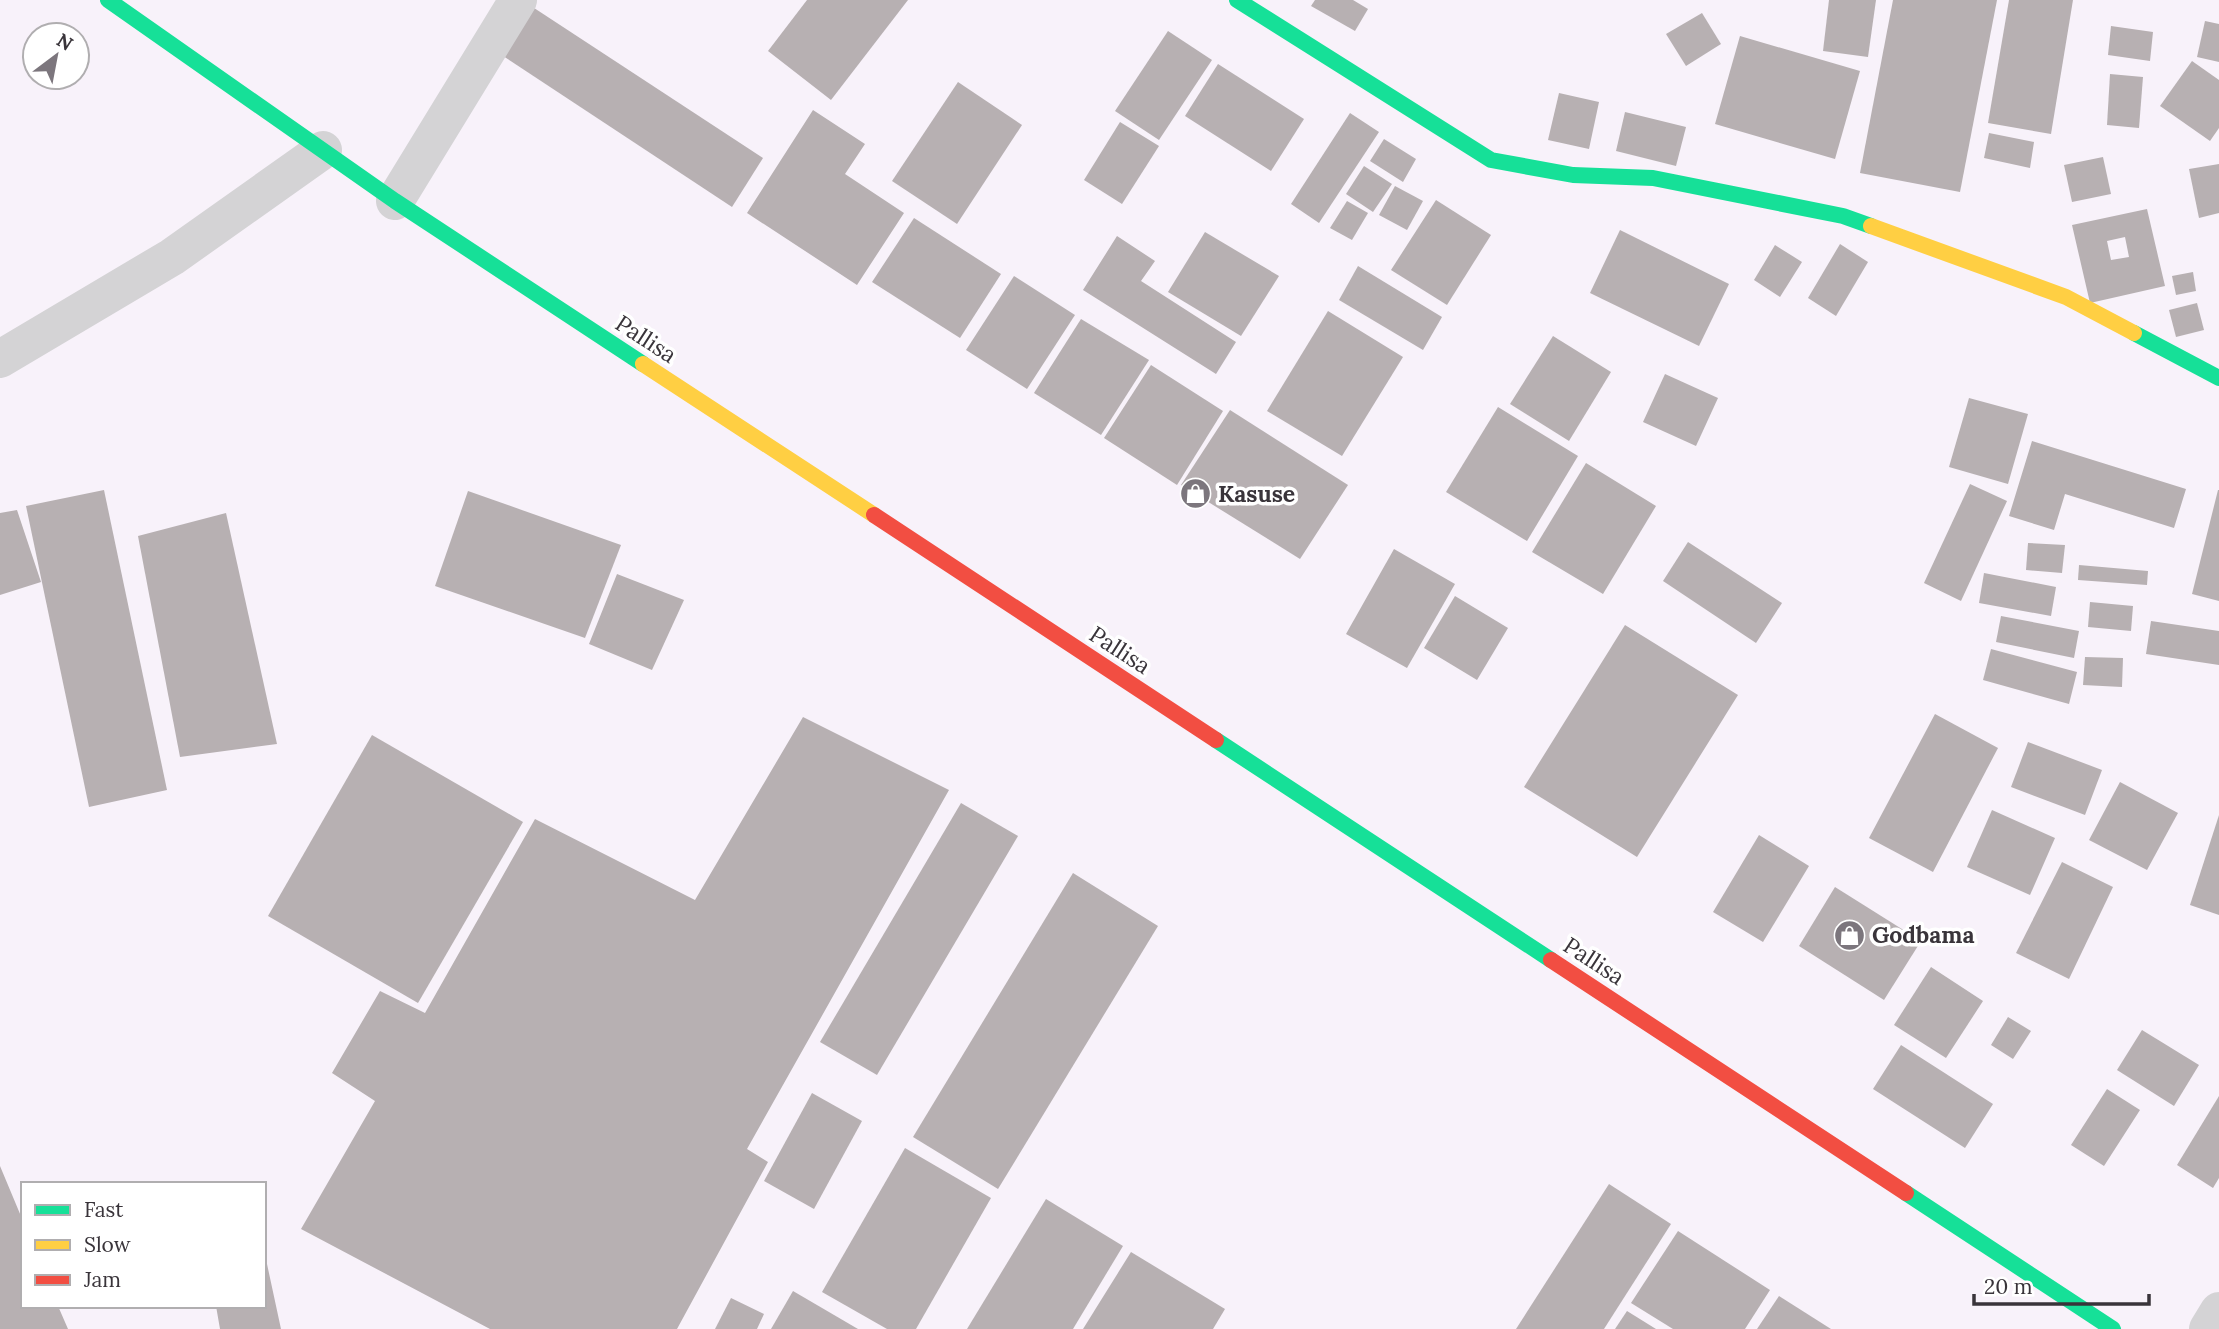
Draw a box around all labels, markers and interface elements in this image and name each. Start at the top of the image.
north arrow [21,21,91,91]
text: N [52,28,78,56]
street label: Pallisa [610,308,682,369]
shop icon: Kasuse [1178,477,1212,511]
place label: Kasuse [1218,479,1295,508]
street label: Pallisa [1084,619,1156,680]
shop icon: Godbama [1832,918,1866,952]
place label: Godbama [1872,920,1975,949]
street label: Pallisa [1558,930,1630,991]
legend [21,1182,266,1308]
text: Fast [84,1196,124,1223]
text: Slow [84,1231,131,1258]
scale bar [1974,1262,2149,1306]
text: Jam [83,1266,121,1293]
text: 20 m [1984,1273,2033,1300]

